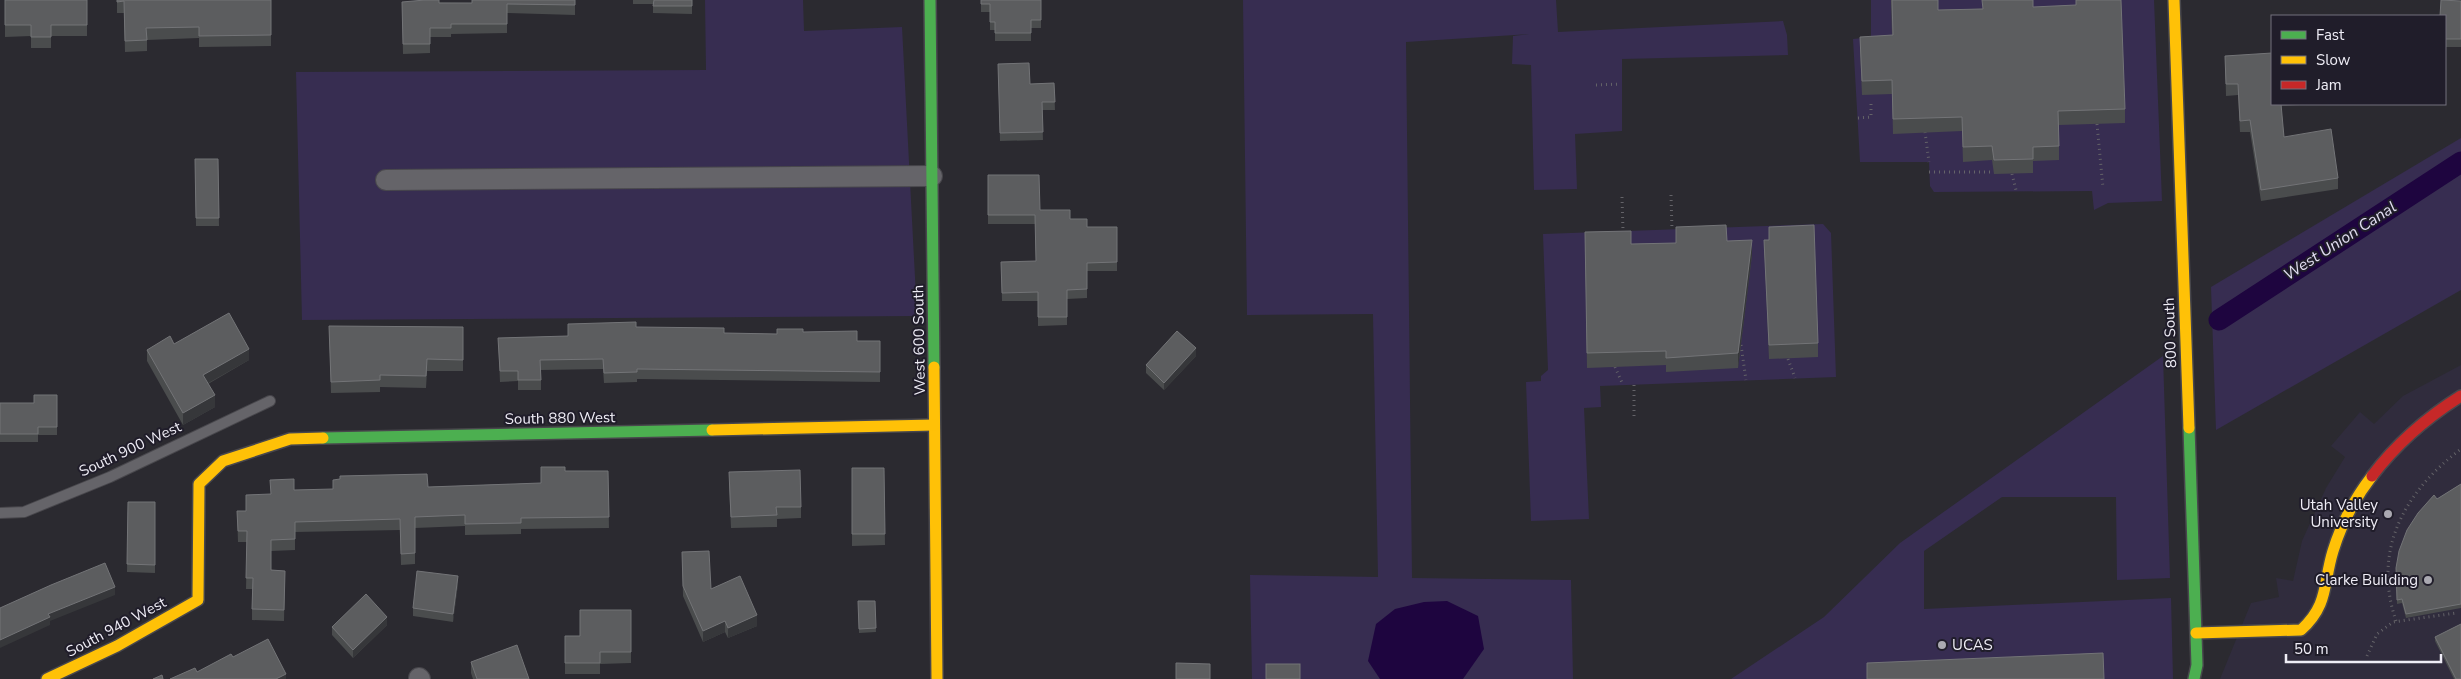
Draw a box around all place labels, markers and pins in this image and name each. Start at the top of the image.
place label: Utah Valley University [2300,495,2378,532]
marker: Utah Valley University [2382,508,2394,520]
place label: Clarke Building [2315,570,2418,590]
marker: Clarke Building [2422,574,2434,586]
place label: UCAS [1952,635,1993,655]
marker: UCAS [1936,639,1948,651]

